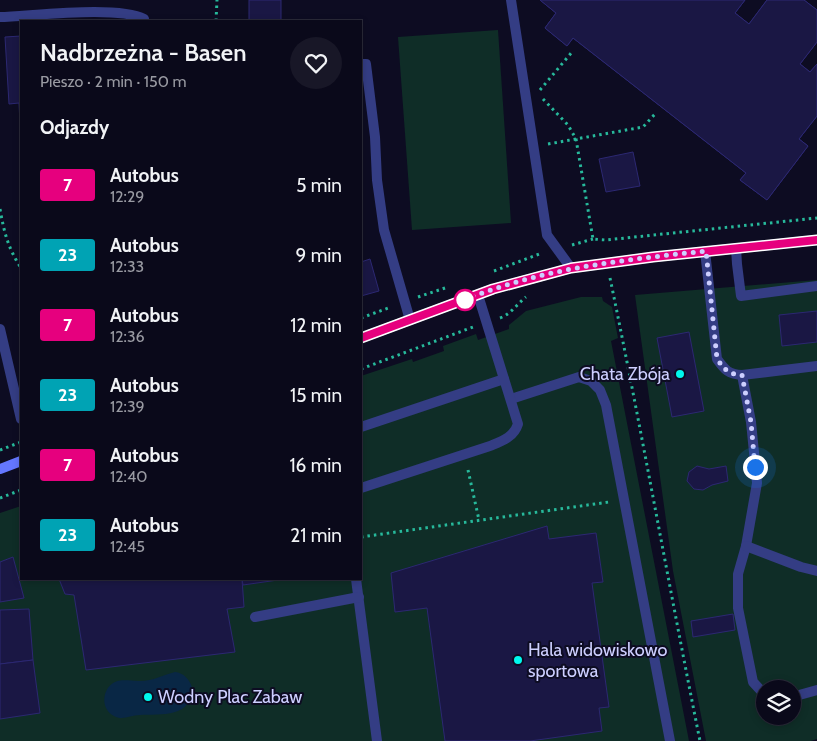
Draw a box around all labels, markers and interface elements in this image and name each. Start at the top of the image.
button: heart [290,37,342,89]
text: Nadbrzeżna - Basen [40,38,246,67]
text: Pieszo · 2 min · 150 m [40,72,186,91]
text: Odjazdy [40,116,109,139]
text: Autobus [110,164,179,187]
text: 7 [63,174,72,196]
text: 5 min [296,174,342,197]
text: 12:29 [110,187,144,206]
text: Autobus [110,234,179,257]
text: 23 [58,244,77,266]
text: 9 min [296,244,342,267]
text: 12:33 [110,257,144,276]
unlabelled marker [454,289,476,311]
text: Autobus [110,304,179,327]
text: 7 [63,314,72,336]
text: 12 min [290,314,342,337]
text: 12:36 [110,327,145,346]
place label: Chata Zbója [580,363,670,385]
marker: Chata Zbója [674,368,686,380]
text: Autobus [110,374,179,397]
text: 23 [58,384,77,406]
text: 15 min [290,384,342,407]
text: 12:39 [110,397,145,416]
text: Autobus [110,444,179,467]
text: 7 [63,454,72,476]
text: 16 min [289,454,342,477]
your location [743,455,768,480]
text: 12:40 [110,467,147,486]
text: Autobus [110,514,179,537]
text: 23 [58,524,77,546]
text: 21 min [290,524,342,547]
text: 12:45 [110,537,145,556]
place label: Hala widowiskowo sportowa [528,639,668,682]
marker: Hala widowiskowo sportowa [512,654,524,666]
map controls [756,680,801,725]
button: layers [756,680,801,725]
place label: Wodny Plac Zabaw [158,686,302,708]
marker: Wodny Plac Zabaw [142,691,154,703]

